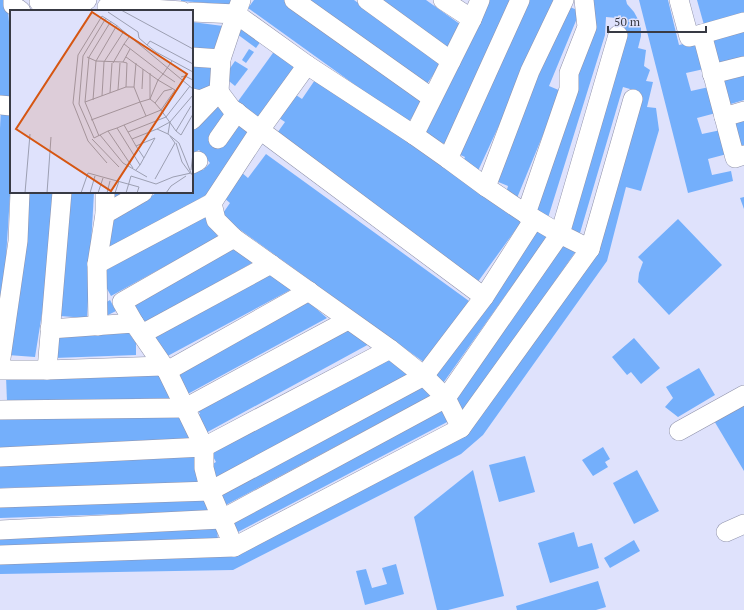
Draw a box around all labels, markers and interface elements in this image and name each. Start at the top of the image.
scale bar [608,8,706,34]
inset map [10,10,193,193]
text: 50 m [614,14,641,29]

